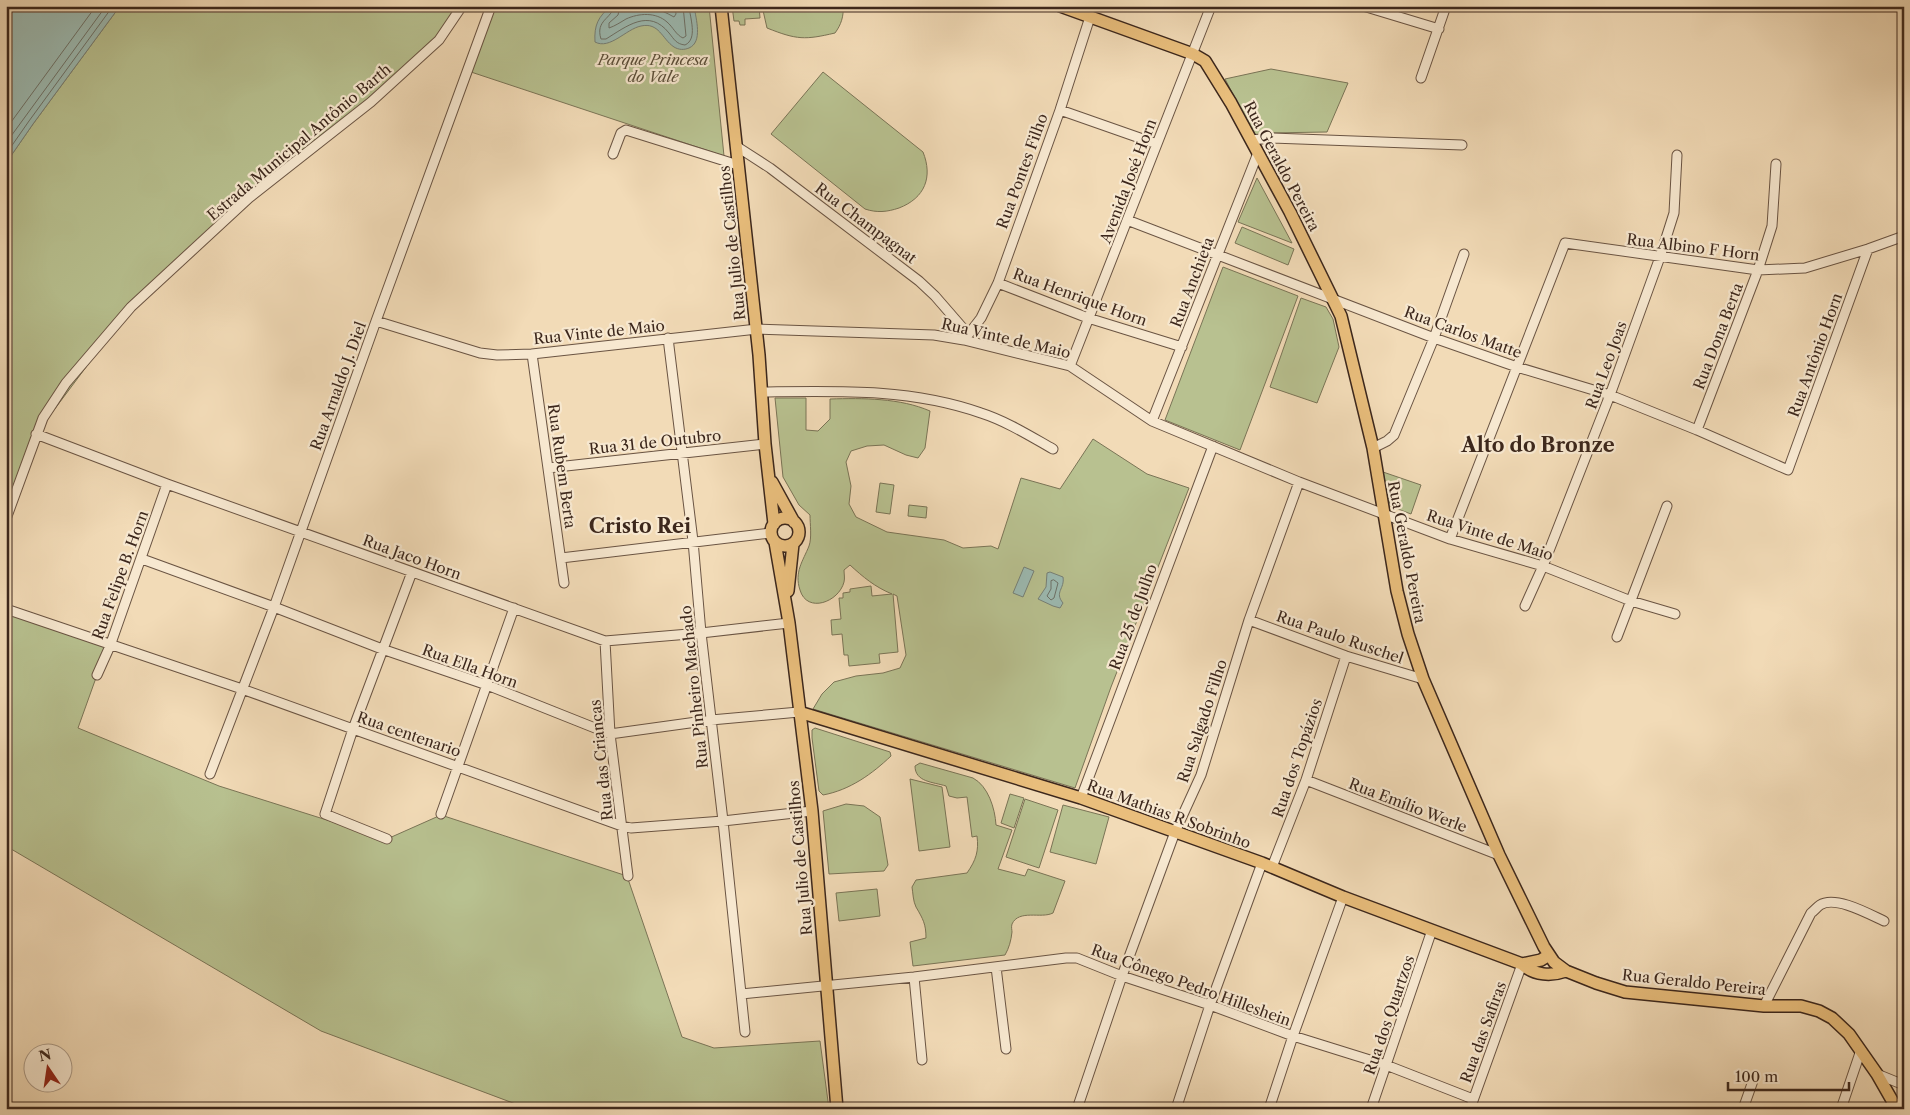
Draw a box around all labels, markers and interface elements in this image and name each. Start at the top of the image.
park label: Parque Princesa do Vale [597,50,708,86]
street label: Estrada Municipal Antônio Barth [203,59,395,225]
street label: Rua Geraldo Pereira [1240,98,1324,234]
street label: Rua Pontes Filho [992,111,1052,231]
street label: Avenida José Horn [1095,116,1161,247]
street label: Rua Julio de Castilhos [714,165,750,321]
street label: Rua Champagnat [811,179,921,268]
street label: Rua Albino F Horn [1625,229,1761,265]
street label: Rua Anchieta [1166,234,1218,330]
street label: Rua Henrique Horn [1010,264,1150,330]
street label: Rua Dona Berta [1689,280,1747,392]
street label: Rua Antônio Horn [1784,290,1847,420]
street label: Rua Carlos Matte [1402,302,1524,362]
street label: Rua Vinte de Maio [940,314,1072,362]
street label: Rua Vinte de Maio [532,316,666,348]
street label: Rua Leo Joas [1581,318,1631,412]
street label: Rua Arnaldo J. Diel [306,319,370,453]
street label: Rua Rubem Berta [544,402,580,530]
street label: Rua 31 de Outubro [588,426,722,458]
district label: Alto do Bronze [1460,433,1615,457]
street label: Rua Geraldo Pereira [1384,479,1430,625]
street label: Rua Vinte de Maio [1424,506,1556,564]
street label: Rua Felipe B. Horn [88,507,152,642]
district label: Cristo Rei [589,514,691,538]
street label: Rua Jaco Horn [360,530,464,584]
street label: Rua 25 de Julho [1105,561,1161,673]
street label: Rua Pinheiro Machado [676,604,712,770]
street label: Rua Paulo Ruschel [1274,606,1407,668]
street label: Rua Ella Horn [420,640,521,692]
street label: Rua Salgado Filho [1173,657,1231,785]
street label: Rua dos Topázios [1268,696,1326,820]
street label: Rua das Criancas [585,699,617,821]
street label: Rua centenario [355,707,463,761]
street label: Rua Emílio Werle [1346,774,1470,836]
street label: Rua Mathias R Sobrinho [1084,775,1254,853]
street label: Rua Julio de Castilhos [784,780,816,936]
street label: Rua Cônego Pedro Hilleshein [1089,940,1294,1030]
street label: Rua dos Quartzos [1360,953,1418,1077]
street label: Rua Geraldo Pereira [1621,965,1767,999]
street label: Rua das Safiras [1456,979,1510,1085]
north arrow [22,1042,72,1092]
text: N [37,1045,53,1065]
scale bar [1728,1060,1849,1092]
text: 100 m [1735,1067,1778,1086]

